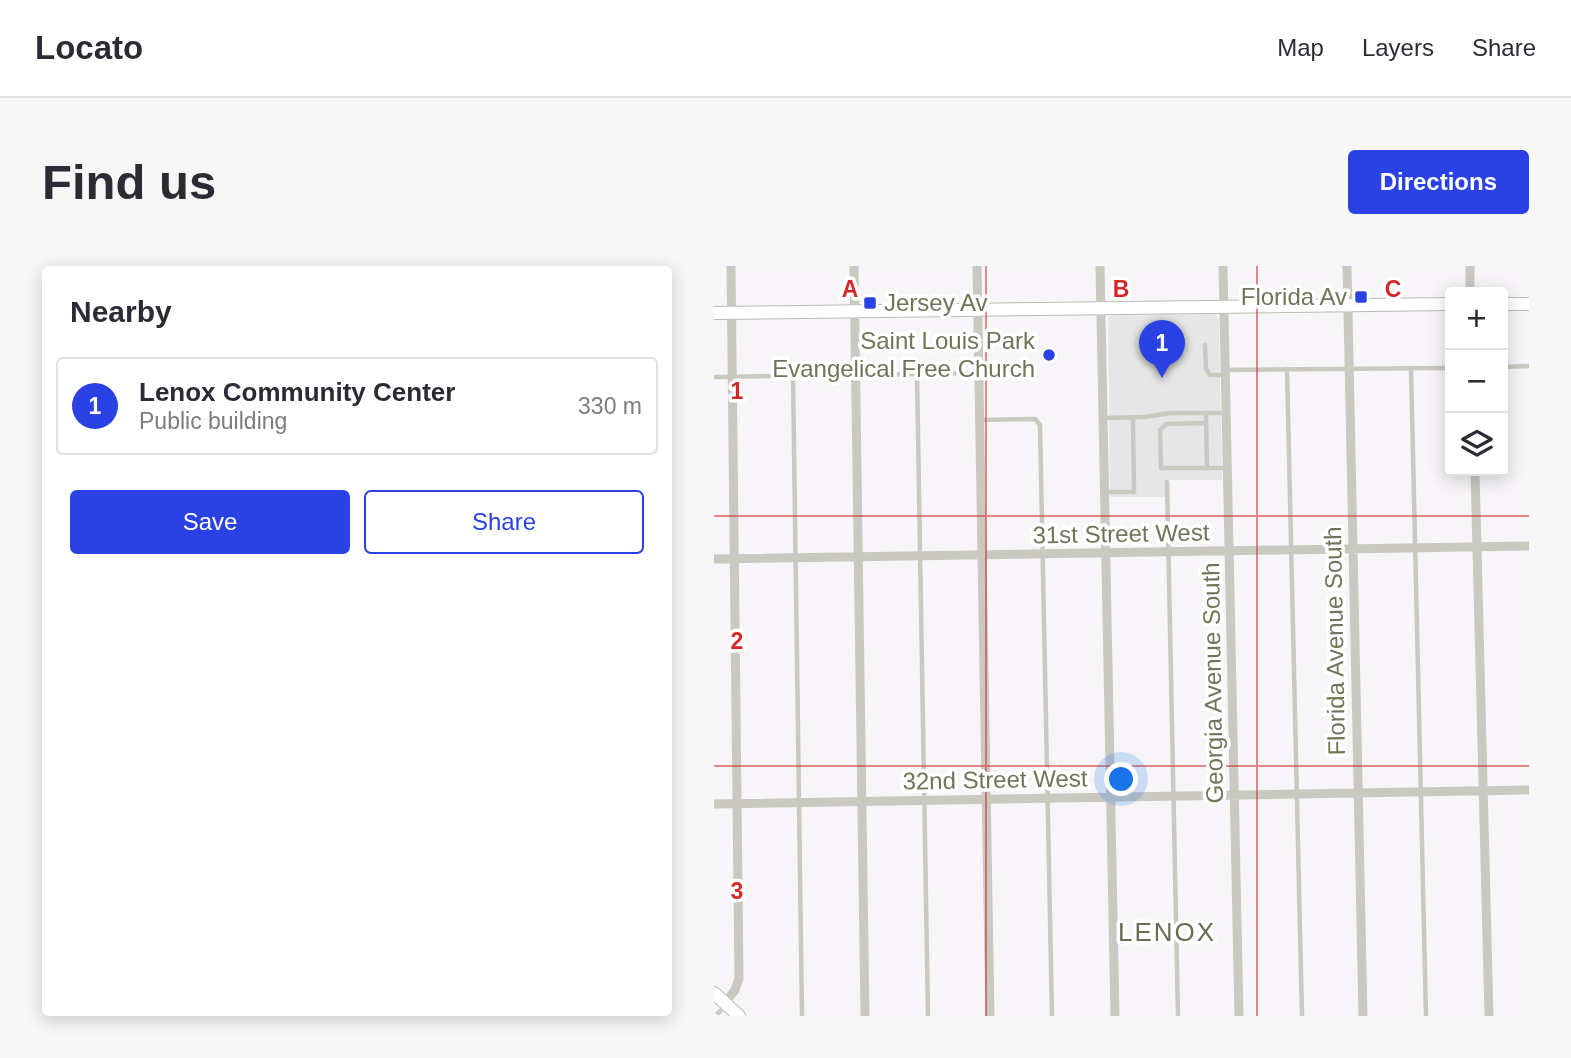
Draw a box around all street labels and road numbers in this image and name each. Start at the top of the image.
street label: 31st Street West [1032,518,1210,549]
street label: Florida Avenue South [1319,526,1350,756]
street label: Georgia Avenue South [1197,562,1228,804]
street label: 32nd Street West [902,764,1088,795]

